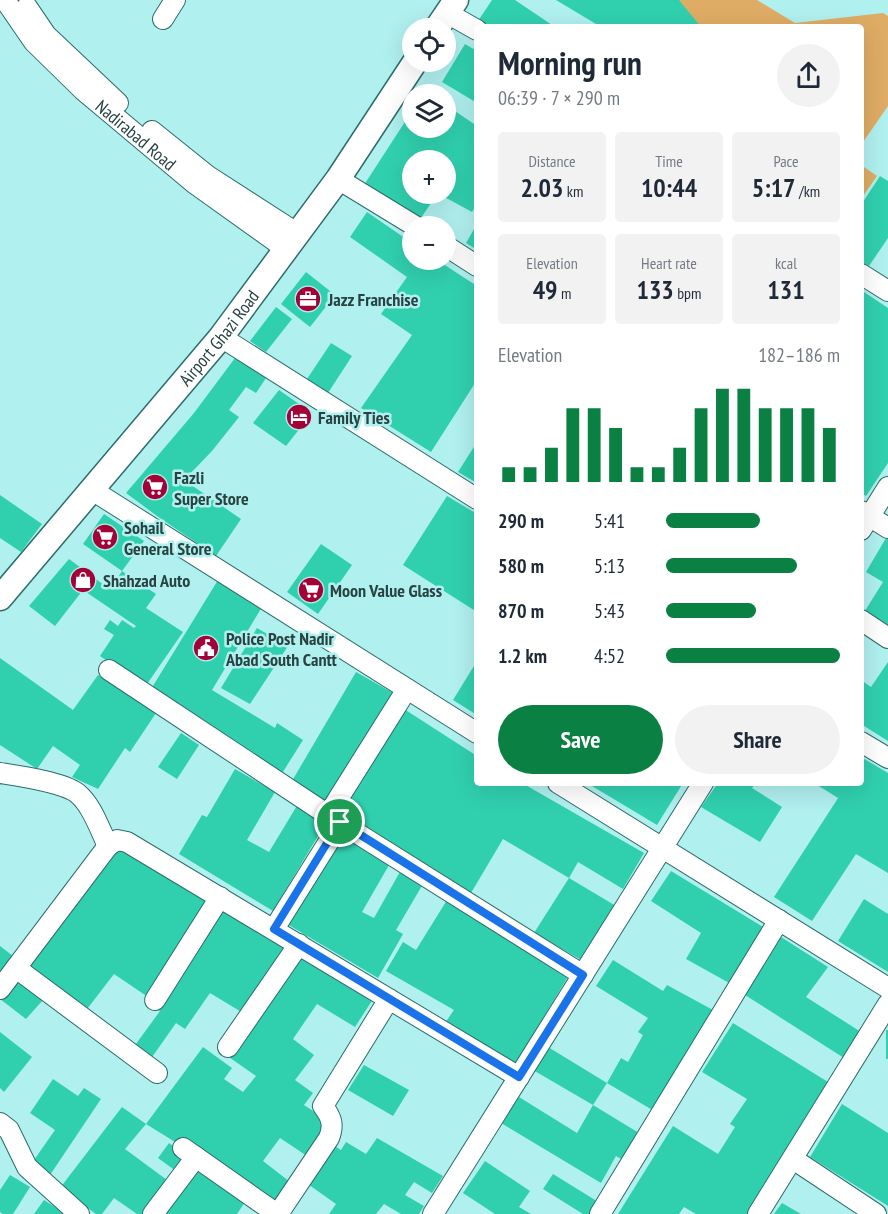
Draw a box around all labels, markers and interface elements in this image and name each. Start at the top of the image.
map controls [402,18,456,270]
button: locate [402,18,456,72]
text: Morning run [498,41,642,84]
button: share [777,44,840,107]
button: layers [402,84,456,138]
text: 06:39 · 7 × 290 m [498,85,620,111]
street label: Nadirabad Road [91,94,181,175]
button: + [402,150,456,204]
text: Distance [528,151,576,171]
text: Time [655,151,683,171]
text: Pace [773,151,799,171]
text: 2.03 [521,171,563,204]
text: 10:44 [641,171,697,204]
text: 5:17 [752,171,796,204]
text: km [563,181,583,201]
text: /km [796,181,820,201]
button: − [402,216,456,270]
text: Elevation [526,253,578,273]
text: Heart rate [641,253,697,273]
text: kcal [775,253,797,273]
text: 49 [533,273,558,306]
text: 133 [636,273,674,306]
text: 131 [767,273,805,306]
text: m [558,283,571,303]
text: bpm [674,283,702,303]
office icon: Jazz Franchise [293,284,323,314]
street label: Airport Ghazi Road [173,285,264,390]
place label: Jazz Franchise [327,288,419,311]
text: Elevation [498,342,562,368]
text: 182–186 m [758,342,840,368]
hotel icon: Family Ties [284,402,314,432]
place label: Family Ties [318,406,390,429]
place label: Fazli Super Store [174,466,249,510]
supermarket icon: Fazli Super Store [140,472,170,502]
text: 290 m [498,508,544,534]
text: 5:41 [594,508,625,534]
place label: Sohail General Store [124,516,212,560]
supermarket icon: Sohail General Store [90,522,120,552]
text: 580 m [498,553,544,579]
text: 5:13 [594,553,625,579]
shop icon: Shahzad Auto [68,565,98,595]
place label: Shahzad Auto [103,569,190,592]
supermarket icon: Moon Value Glass [296,575,326,605]
place label: Moon Value Glass [330,579,442,602]
text: 870 m [498,598,544,624]
text: 5:43 [594,598,625,624]
place label: Police Post Nadir Abad South Cantt [225,627,338,671]
public building icon: Police Post Nadir Abad South Cantt [191,633,221,663]
text: 1.2 km [498,643,547,669]
text: 4:52 [594,643,625,669]
button: Save [498,705,663,774]
button: Share [675,705,840,774]
pin [314,796,365,847]
icon: arrive [323,805,356,838]

